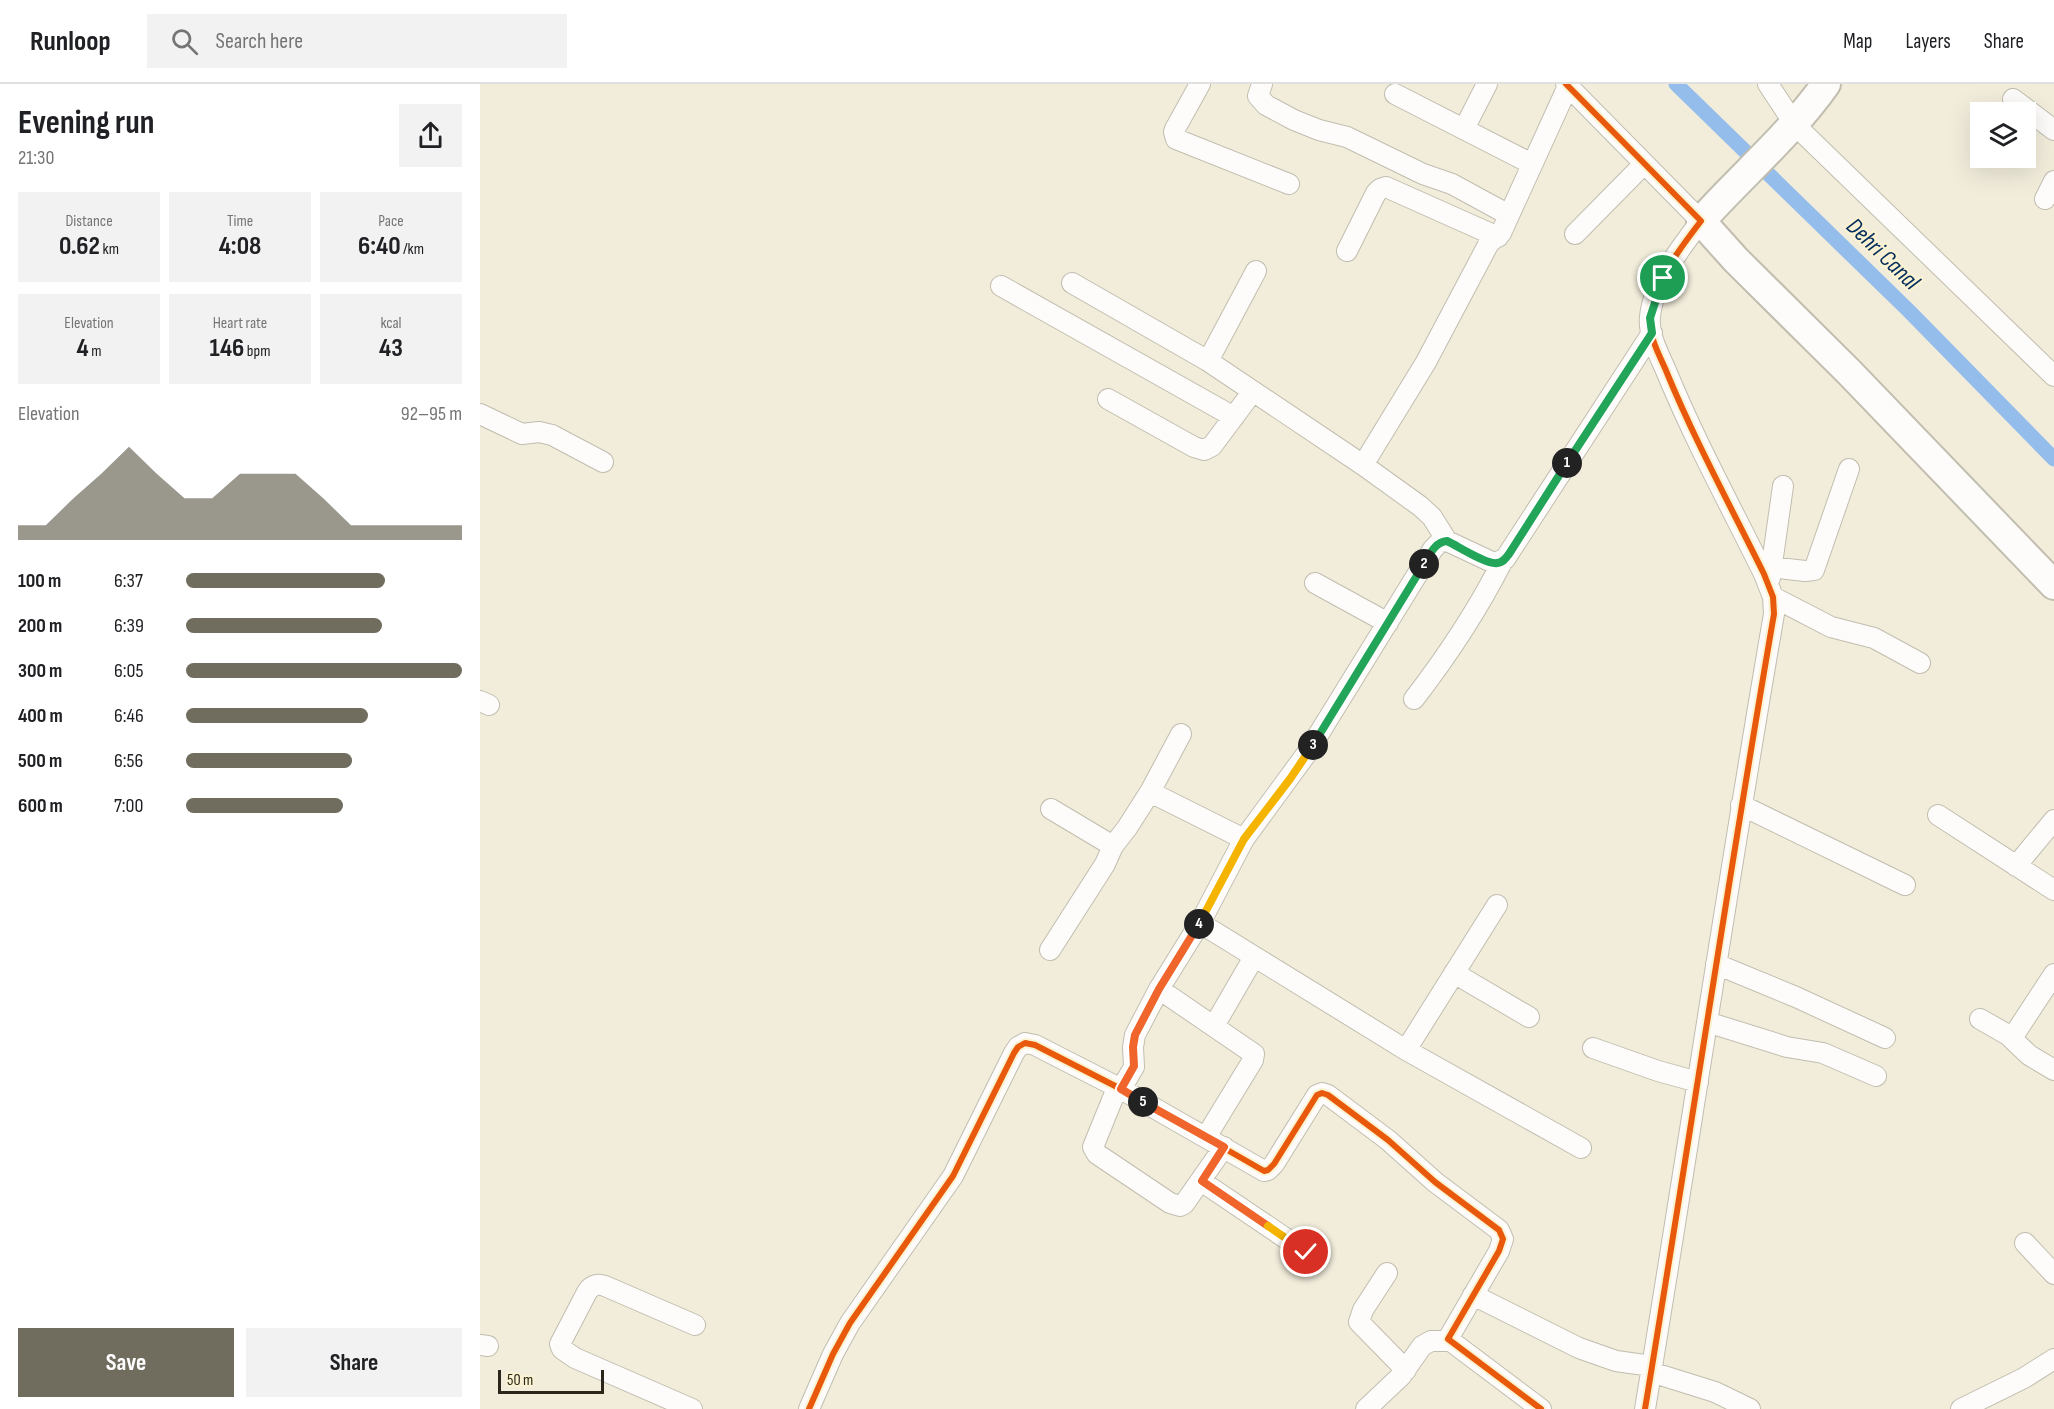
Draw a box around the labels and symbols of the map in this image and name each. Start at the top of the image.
water label: Dehri Canal [1840,212,1926,296]
pin [1637,252,1688,303]
pin: 1 [1552,448,1582,478]
pin: 2 [1409,549,1439,579]
pin: 3 [1298,730,1328,760]
pin: 4 [1184,909,1214,939]
pin: 5 [1128,1087,1158,1117]
pin [1280,1226,1331,1277]
scale bar [498,1367,604,1394]

